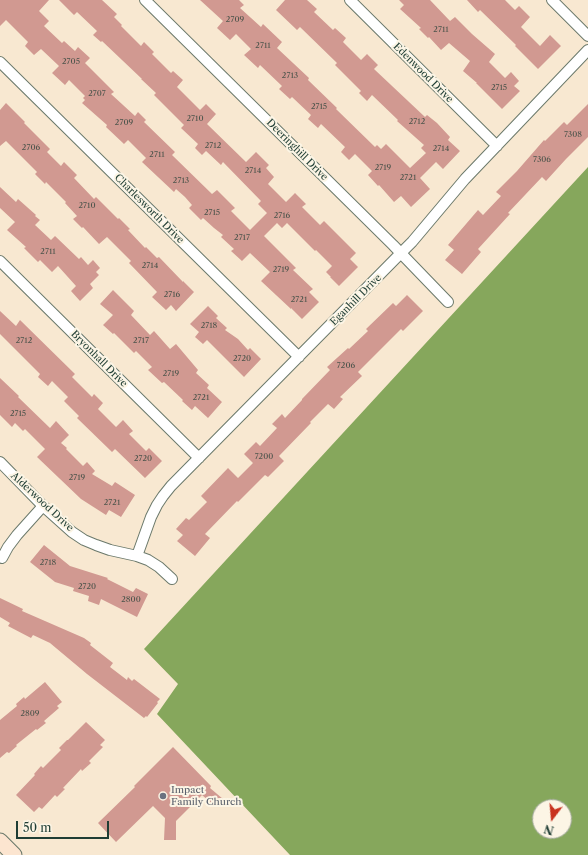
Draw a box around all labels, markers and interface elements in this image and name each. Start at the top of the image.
house number: 2709 [226,15,244,25]
house number: 2711 [433,25,449,35]
house number: 2711 [255,41,271,51]
street label: Edenwood Drive [391,41,455,105]
house number: 2705 [62,57,80,67]
house number: 2713 [282,71,298,81]
house number: 2715 [491,83,507,93]
house number: 2707 [88,89,106,99]
house number: 2715 [311,102,327,112]
house number: 2710 [187,114,203,124]
street label: Deeringhill Drive [264,117,330,183]
house number: 2712 [409,117,425,127]
house number: 2709 [115,118,133,128]
house number: 7308 [564,130,582,140]
house number: 2712 [205,141,221,151]
house number: 2706 [22,143,40,153]
house number: 2714 [433,144,449,154]
house number: 2711 [149,150,165,160]
house number: 7306 [533,155,551,165]
house number: 2719 [375,163,391,173]
house number: 2714 [245,166,261,176]
street label: Charlesworth Drive [112,172,186,246]
house number: 2721 [400,173,416,183]
house number: 2713 [173,176,189,186]
house number: 2710 [79,201,95,211]
house number: 2715 [204,208,220,218]
house number: 2716 [274,211,290,221]
house number: 2717 [234,233,250,243]
house number: 2711 [40,247,56,257]
house number: 2714 [142,261,158,271]
house number: 2719 [273,265,289,275]
street label: Eganhill Drive [328,272,384,328]
house number: 2716 [164,290,180,300]
house number: 2721 [291,295,307,305]
house number: 2718 [201,321,217,331]
street label: Bryonhall Drive [68,328,130,390]
house number: 2712 [16,336,32,346]
house number: 2717 [133,336,149,346]
house number: 2720 [233,354,251,364]
house number: 7206 [337,361,355,371]
house number: 2719 [163,369,179,379]
house number: 2721 [193,393,209,403]
house number: 2715 [10,409,26,419]
house number: 7200 [255,452,273,462]
house number: 2720 [134,454,152,464]
street label: Alderwood Drive [8,470,76,534]
house number: 2719 [69,473,85,483]
house number: 2721 [104,498,120,508]
house number: 2718 [40,558,56,568]
house number: 2720 [78,582,96,592]
house number: 2800 [121,595,141,605]
house number: 2809 [20,709,40,719]
place label: Impact Family Church [171,784,242,808]
marker: Impact Family Church [158,791,168,801]
north arrow [532,799,572,839]
scale bar [18,813,111,839]
text: 50 m [23,820,52,835]
text: N [542,822,555,838]

